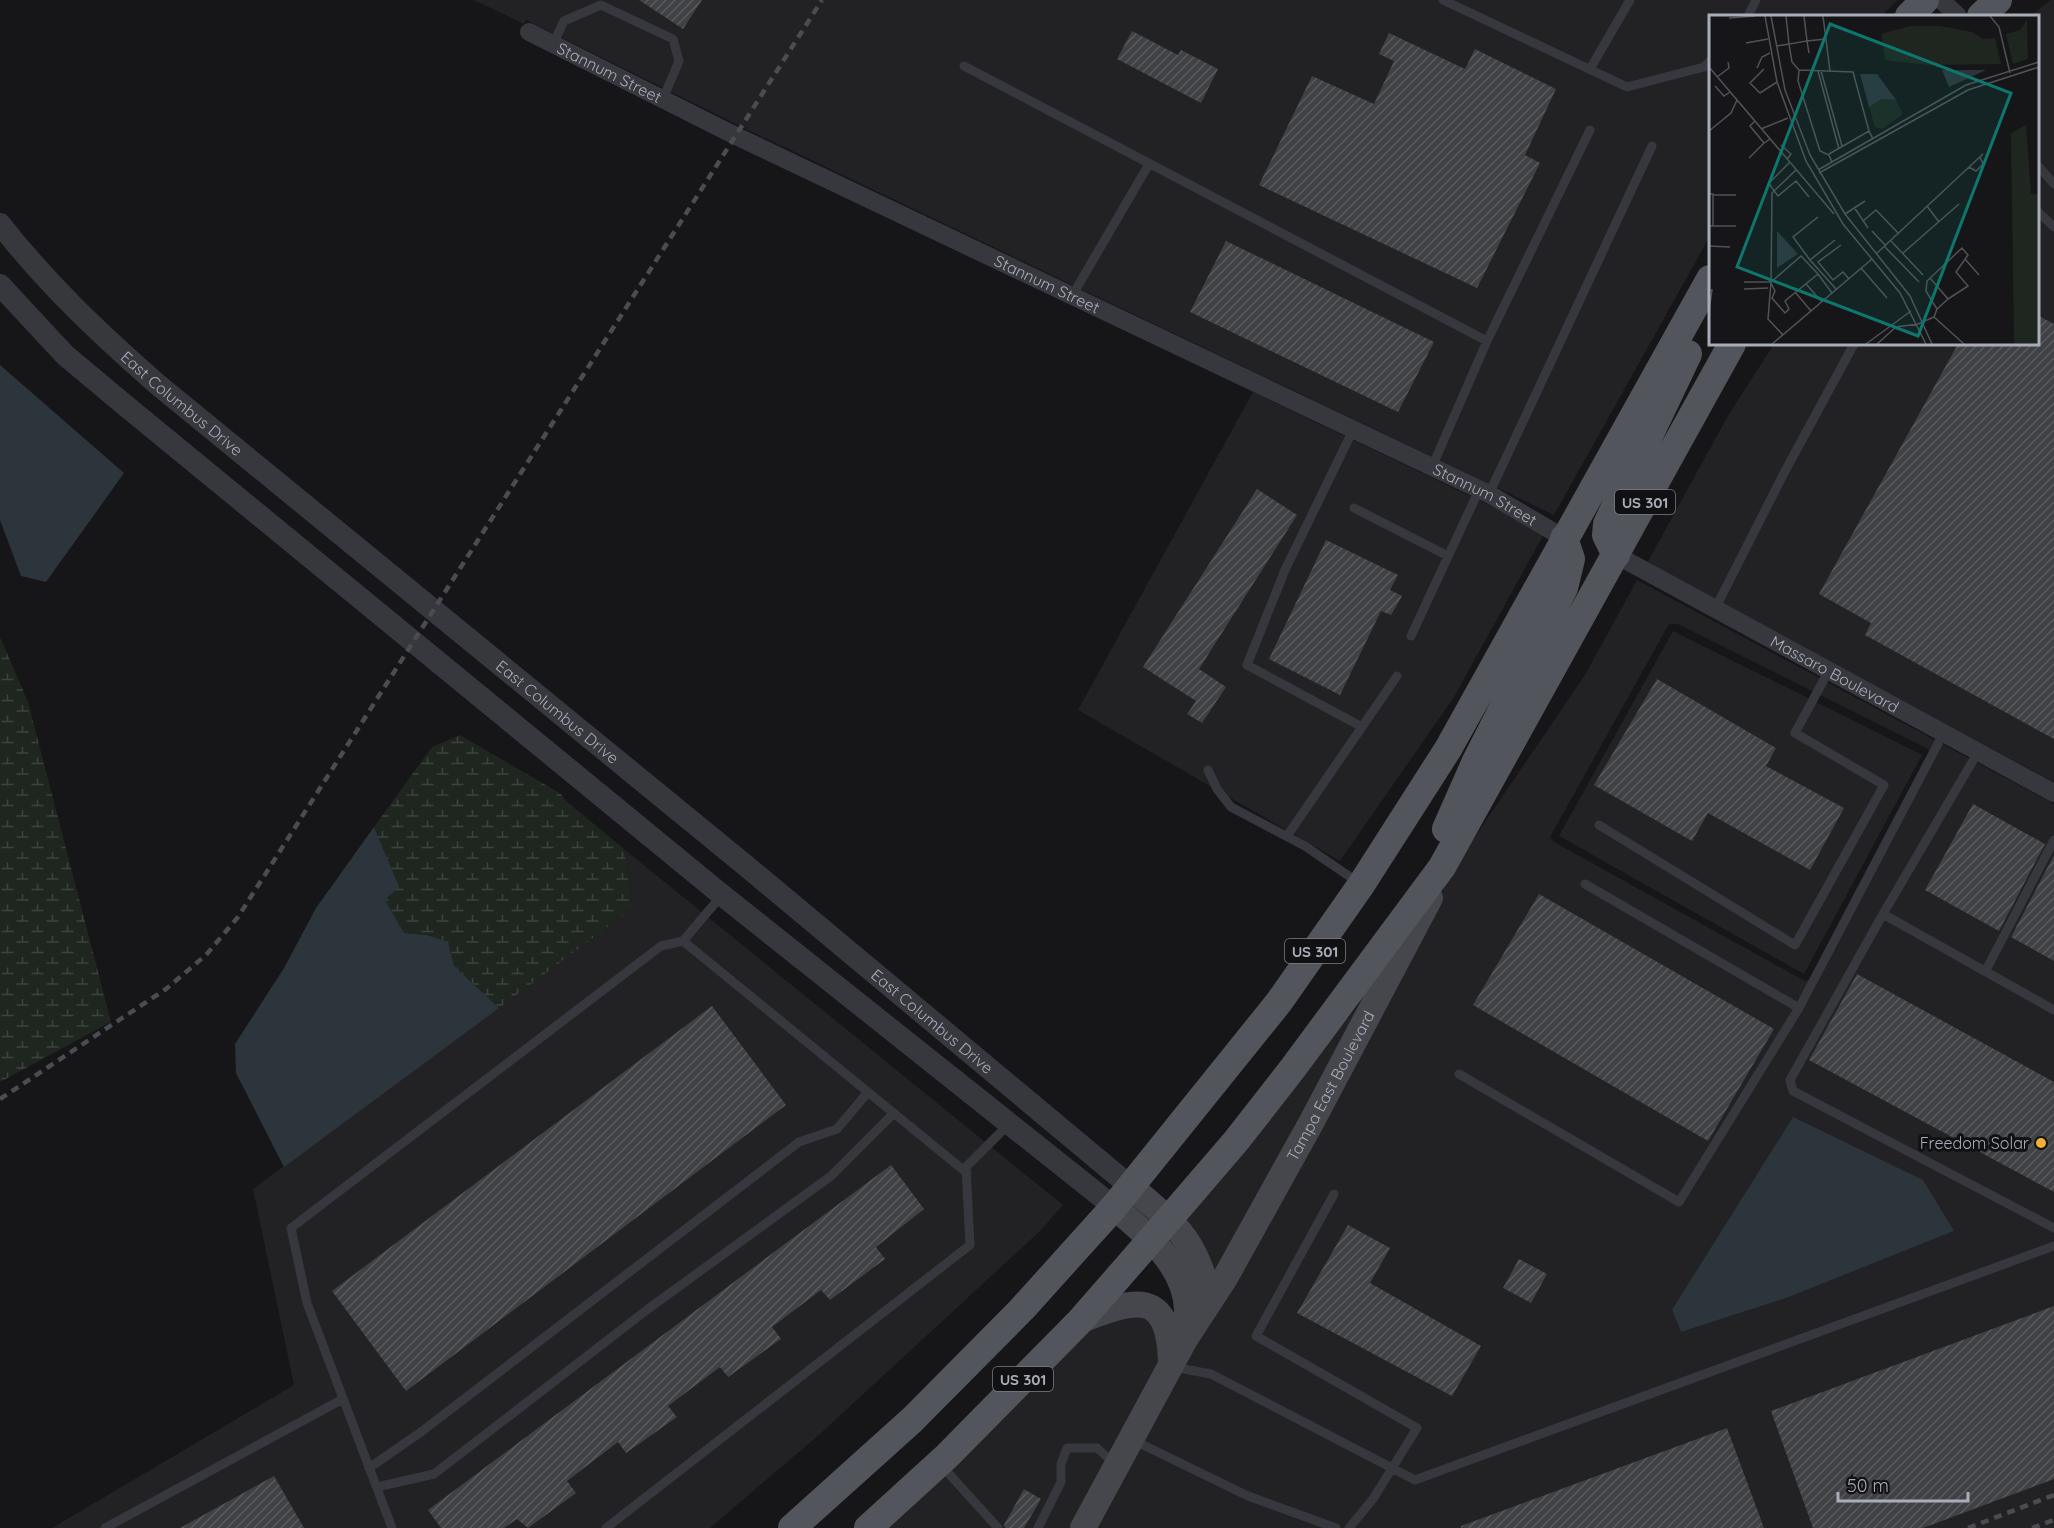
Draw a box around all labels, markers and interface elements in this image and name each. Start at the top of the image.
inset map [1709,15,2039,345]
street label: Stannum Street [554,38,665,107]
street label: Stannum Street [991,250,1103,317]
street label: East Columbus Drive [117,347,247,460]
street label: Stannum Street [1430,459,1540,530]
road number: US 301 [1615,490,1675,514]
street label: Massaro Boulevard [1767,631,1902,717]
street label: East Columbus Drive [492,656,623,768]
road number: US 301 [1285,939,1345,963]
street label: East Columbus Drive [867,965,997,1078]
street label: Tampa East Boulevard [1282,1007,1379,1164]
place label: Freedom Solar [1920,1133,2029,1153]
marker: Freedom Solar [2034,1136,2048,1150]
road number: US 301 [993,1367,1053,1391]
scale bar [1838,1465,1968,1503]
text: 50 m [1847,1474,1889,1497]

